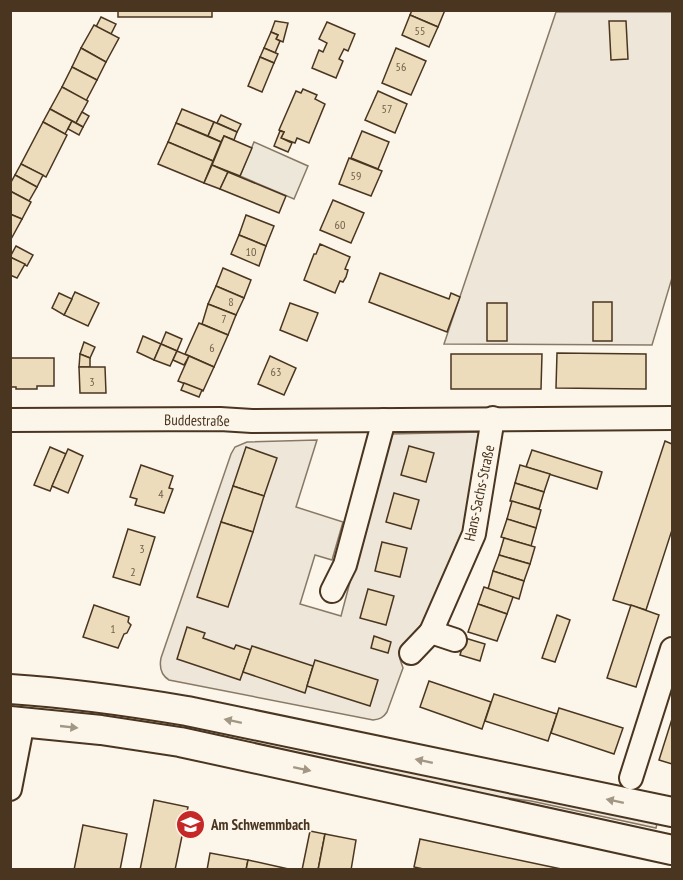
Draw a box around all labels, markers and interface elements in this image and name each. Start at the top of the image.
house number: 55 [415,23,425,38]
house number: 56 [396,59,406,74]
house number: 57 [382,101,392,116]
house number: 59 [351,168,361,183]
house number: 60 [335,217,345,232]
house number: 10 [246,244,256,259]
house number: 8 [228,294,234,309]
house number: 7 [221,311,227,326]
house number: 6 [209,340,215,355]
house number: 63 [271,364,281,379]
house number: 3 [89,374,95,389]
street label: Buddestraße [164,410,230,430]
street label: Hans-Sachs-Straße [460,443,498,543]
house number: 4 [158,486,164,501]
house number: 3 [139,541,145,556]
house number: 2 [130,564,136,579]
house number: 1 [110,621,116,636]
one-way arrow [224,716,243,725]
one-way arrow [59,722,78,732]
one-way arrow [414,756,433,765]
one-way arrow [292,765,311,774]
one-way arrow [605,796,624,805]
school or university icon: Am Schwemmbach [174,808,206,840]
place label: Am Schwemmbach [210,815,310,834]

